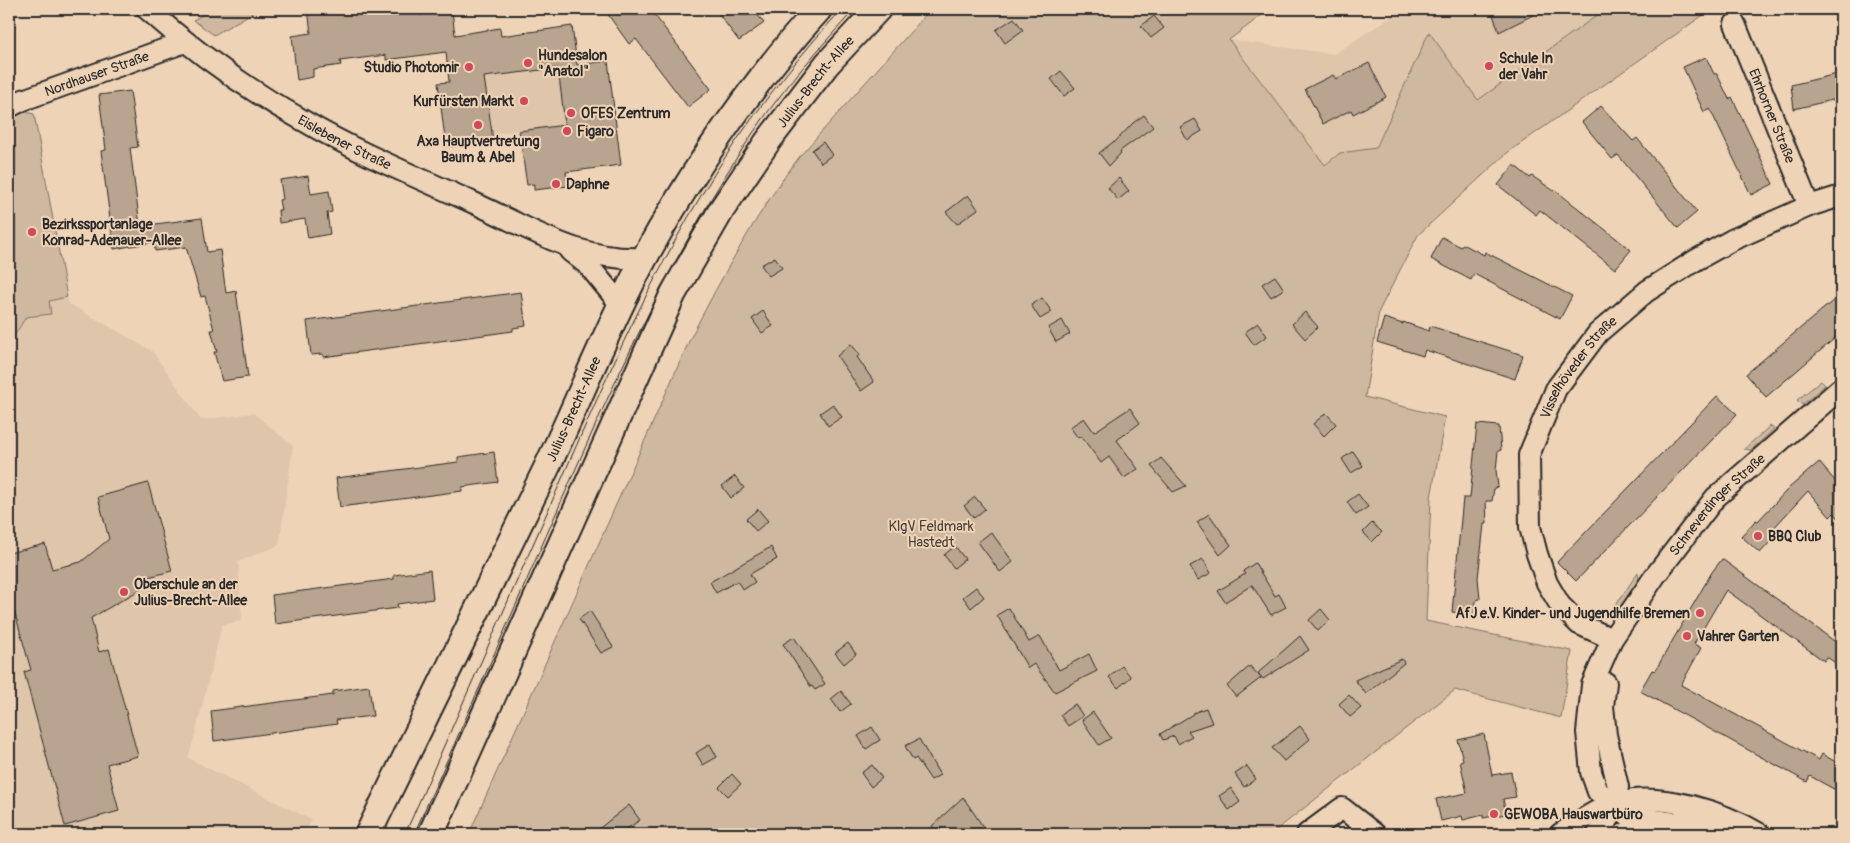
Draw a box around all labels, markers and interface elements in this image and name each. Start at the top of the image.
street label: Julius-Brecht-Allee [773,32,858,131]
street label: Nordhauser Straße [42,47,151,100]
place label: Hundesalon "Anatol" [538,47,607,80]
place label: Schule In der Vahr [1499,50,1553,83]
marker: Hundesalon "Anatol" [522,57,534,69]
place label: Studio Photomir [364,59,460,76]
marker: Schule In der Vahr [1483,60,1495,72]
marker: Studio Photomir [463,61,475,73]
street label: Ehrhorner Straße [1745,66,1799,166]
place label: Kurfürsten Markt [413,93,514,110]
marker: Kurfürsten Markt [518,95,530,107]
place label: OFES Zentrum [581,105,671,122]
marker: OFES Zentrum [565,107,577,119]
street label: Eislebener Straße [295,111,394,173]
marker: Axa Hauptvertretung Baum & Abel [472,119,484,131]
place label: Figaro [577,123,614,140]
marker: Figaro [561,125,573,137]
place label: Axa Hauptvertretung Baum & Abel [416,133,540,166]
place label: Daphne [566,176,610,193]
marker: Daphne [550,178,562,190]
place label: Bezirkssportanlage Konrad-Adenauer-Allee [42,216,182,249]
marker: Bezirkssportanlage Konrad-Adenauer-Allee [26,226,38,238]
street label: Visselhöveder Straße [1536,312,1620,421]
street label: Julius-Brecht-Allee [542,354,604,464]
street label: Schneverdinger Straße [1665,450,1768,559]
park label: KlgV Feldmark Hastedt [888,518,974,551]
place label: BBQ Club [1768,528,1821,545]
marker: BBQ Club [1752,530,1764,542]
place label: Oberschule an der Julius-Brecht-Allee [134,576,248,609]
marker: Oberschule an der Julius-Brecht-Allee [118,586,130,598]
place label: AfJ e.V. Kinder- und Jugendhilfe Bremen [1456,605,1690,622]
marker: AfJ e.V. Kinder- und Jugendhilfe Bremen [1694,607,1706,619]
place label: Vahrer Garten [1697,628,1779,645]
marker: Vahrer Garten [1681,630,1693,642]
place label: GEWOBA Hauswartbüro [1504,806,1643,823]
marker: GEWOBA Hauswartbüro [1488,808,1500,820]

